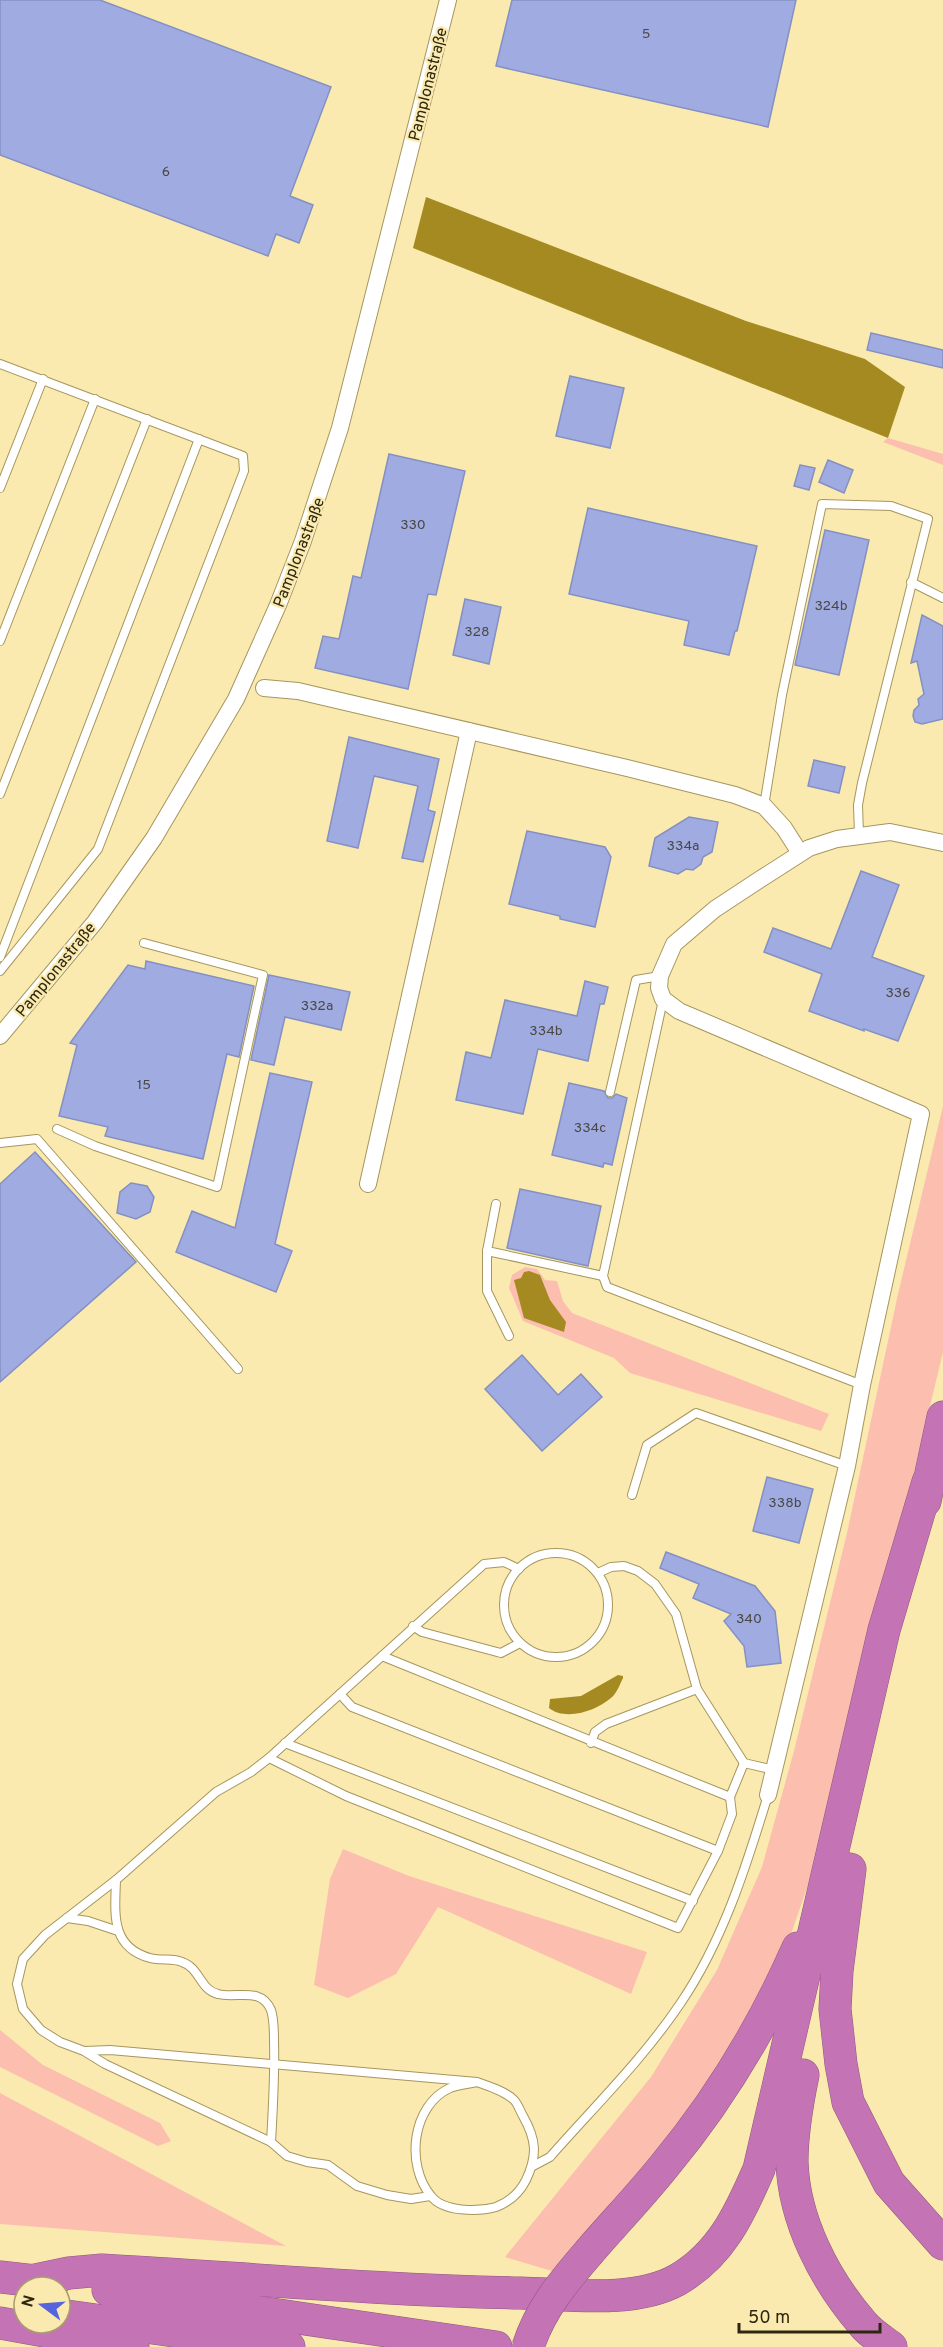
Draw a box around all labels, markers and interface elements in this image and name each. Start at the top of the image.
street label: Pamplonastraße [405,26,453,143]
house number: 5 [642,26,650,43]
house number: 6 [162,164,170,181]
street label: Pamplonastraße [270,495,330,611]
house number: 330 [400,517,426,534]
house number: 324b [814,598,848,615]
house number: 328 [464,624,490,641]
house number: 334a [667,838,699,855]
street label: Pamplonastraße [12,919,101,1022]
house number: 336 [885,985,911,1002]
house number: 332a [301,998,333,1015]
house number: 334b [529,1023,563,1040]
house number: 15 [137,1077,151,1094]
house number: 334c [574,1120,606,1137]
house number: 338b [768,1495,802,1512]
house number: 340 [736,1611,762,1628]
north arrow [12,2275,72,2335]
text: N [18,2293,41,2310]
scale bar [739,2296,880,2334]
text: 50 m [748,2307,790,2330]

